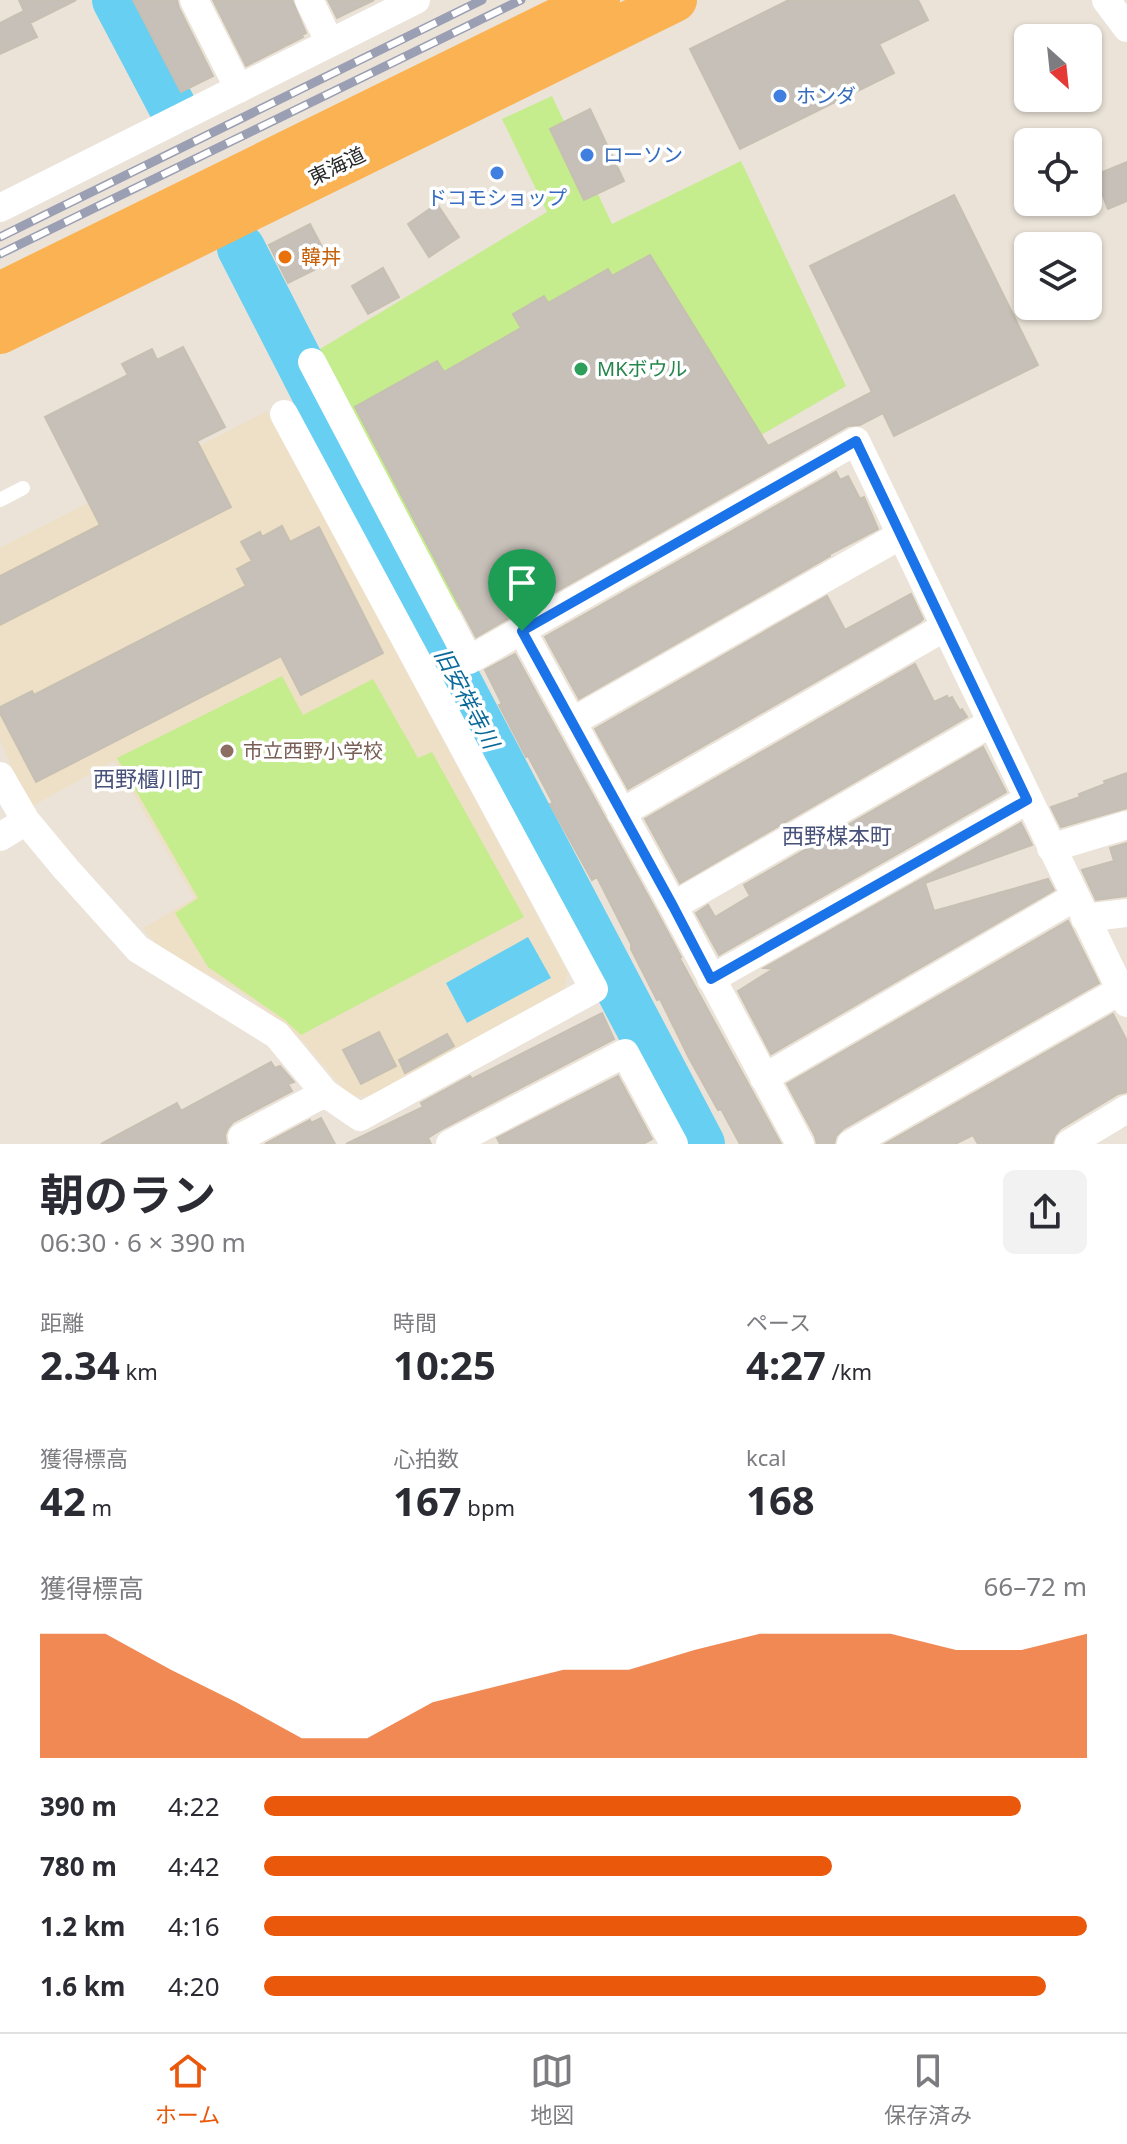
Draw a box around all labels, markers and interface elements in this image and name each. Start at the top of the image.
north arrow [1014,24,1102,112]
map controls [1014,24,1102,320]
place label: ホンダ [796,82,856,109]
marker: ホンダ [771,87,789,105]
button: locate [1014,128,1102,216]
street label: 東海道 [304,140,370,191]
place label: ローソン [603,141,683,168]
marker: ローソン [578,146,596,164]
marker: ドコモショップ [488,164,506,182]
place label: ドコモショップ [427,184,567,211]
button: layers [1014,232,1102,320]
place label: 韓丼 [301,243,341,270]
marker: 韓丼 [276,248,294,266]
place label: MKボウル [597,355,688,382]
marker: MKボウル [572,360,590,378]
pin [488,549,556,631]
icon: arrive [500,561,544,605]
water label: 旧安祥寺川 [429,642,508,755]
place label: 市立西野小学校 [243,737,383,764]
marker: 市立西野小学校 [218,742,236,760]
district label: 西野櫃川町 [93,763,203,793]
district label: 西野楳本町 [782,820,892,850]
text: 朝のラン [40,1164,216,1224]
button: share [1003,1170,1087,1254]
text: 06:30 · 6 × 390 m [40,1224,246,1260]
text: 距離 [40,1307,84,1337]
text: 時間 [393,1307,437,1337]
text: ペース [746,1307,811,1337]
text: 2.34 [40,1337,120,1392]
text: 10:25 [393,1337,496,1392]
text: 4:27 [746,1337,826,1392]
text: km [120,1356,158,1386]
text: /km [826,1356,872,1386]
text: kcal [746,1442,786,1472]
text: 獲得標高 [40,1443,128,1473]
text: 心拍数 [393,1443,459,1473]
text: 168 [746,1472,815,1527]
text: 42 [40,1473,86,1528]
text: 167 [393,1473,462,1528]
text: m [86,1492,112,1522]
text: bpm [462,1492,515,1522]
text: 66–72 m [983,1568,1087,1604]
text: 獲得標高 [40,1570,144,1606]
text: 390 m [40,1788,117,1824]
text: 4:22 [168,1788,220,1824]
text: 780 m [40,1848,117,1884]
text: 4:42 [168,1848,220,1884]
text: 1.2 km [40,1908,125,1944]
text: 4:16 [168,1908,220,1944]
text: 1.6 km [40,1968,125,2004]
text: 4:20 [168,1968,220,2004]
tab: ホーム [155,2049,220,2129]
tab: 地図 [530,2049,574,2129]
tab: 保存済み [884,2049,972,2129]

